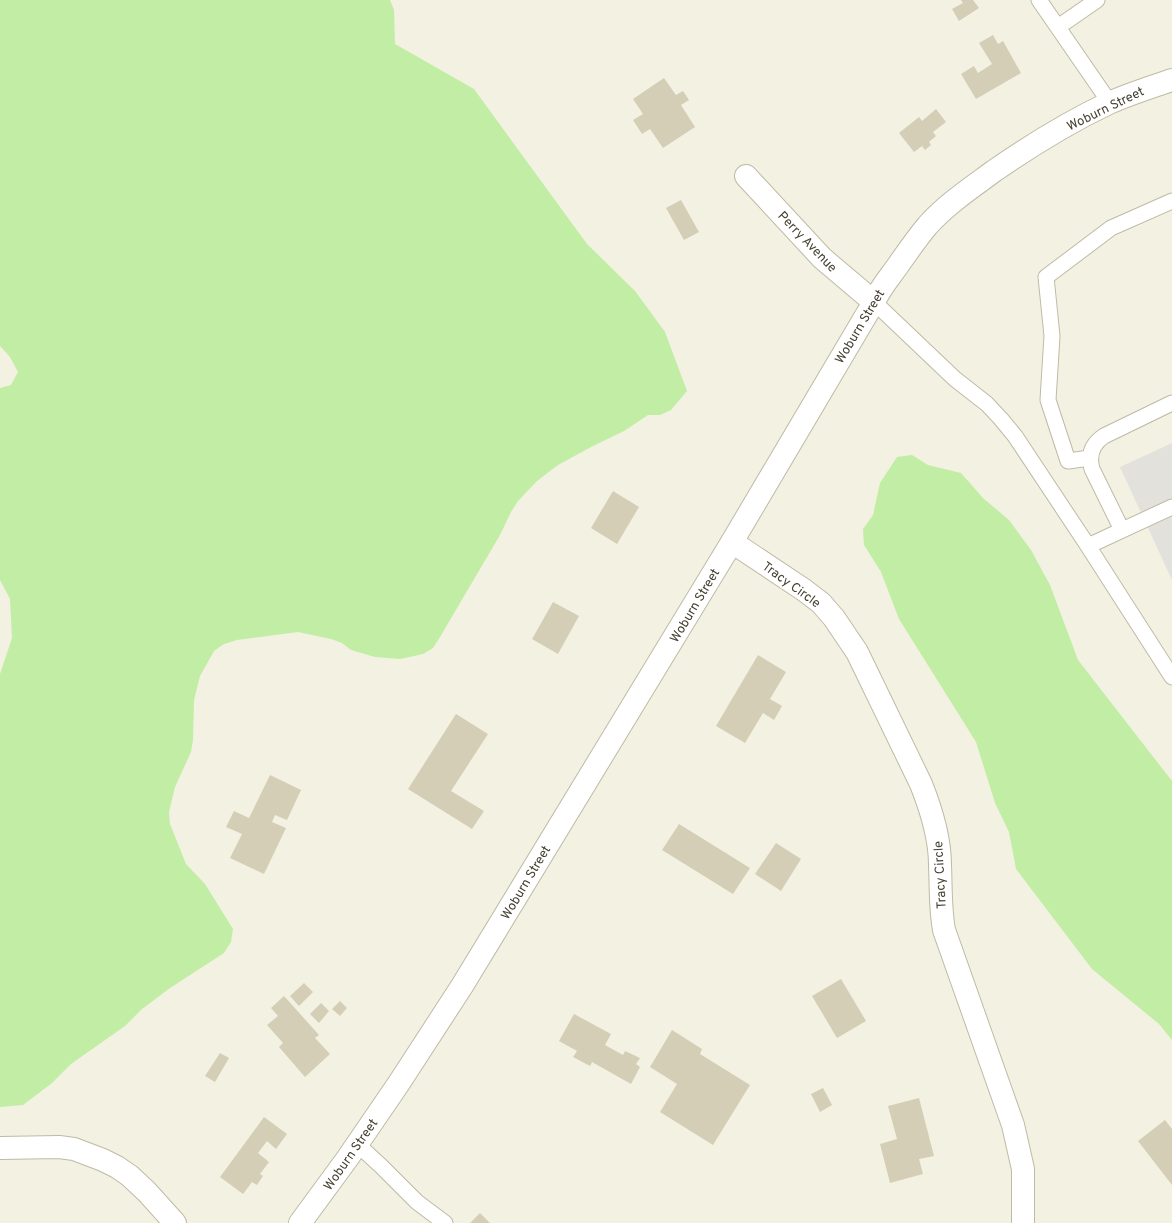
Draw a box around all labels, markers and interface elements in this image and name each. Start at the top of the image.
street label: Woburn Street [1065,84,1147,135]
street label: Perry Avenue [774,209,840,276]
street label: Woburn Street [832,287,889,367]
street label: Tracy Circle [759,559,823,612]
street label: Woburn Street [667,566,724,646]
street label: Tracy Circle [931,840,951,909]
street label: Woburn Street [498,843,555,923]
street label: Woburn Street [321,1116,382,1194]

